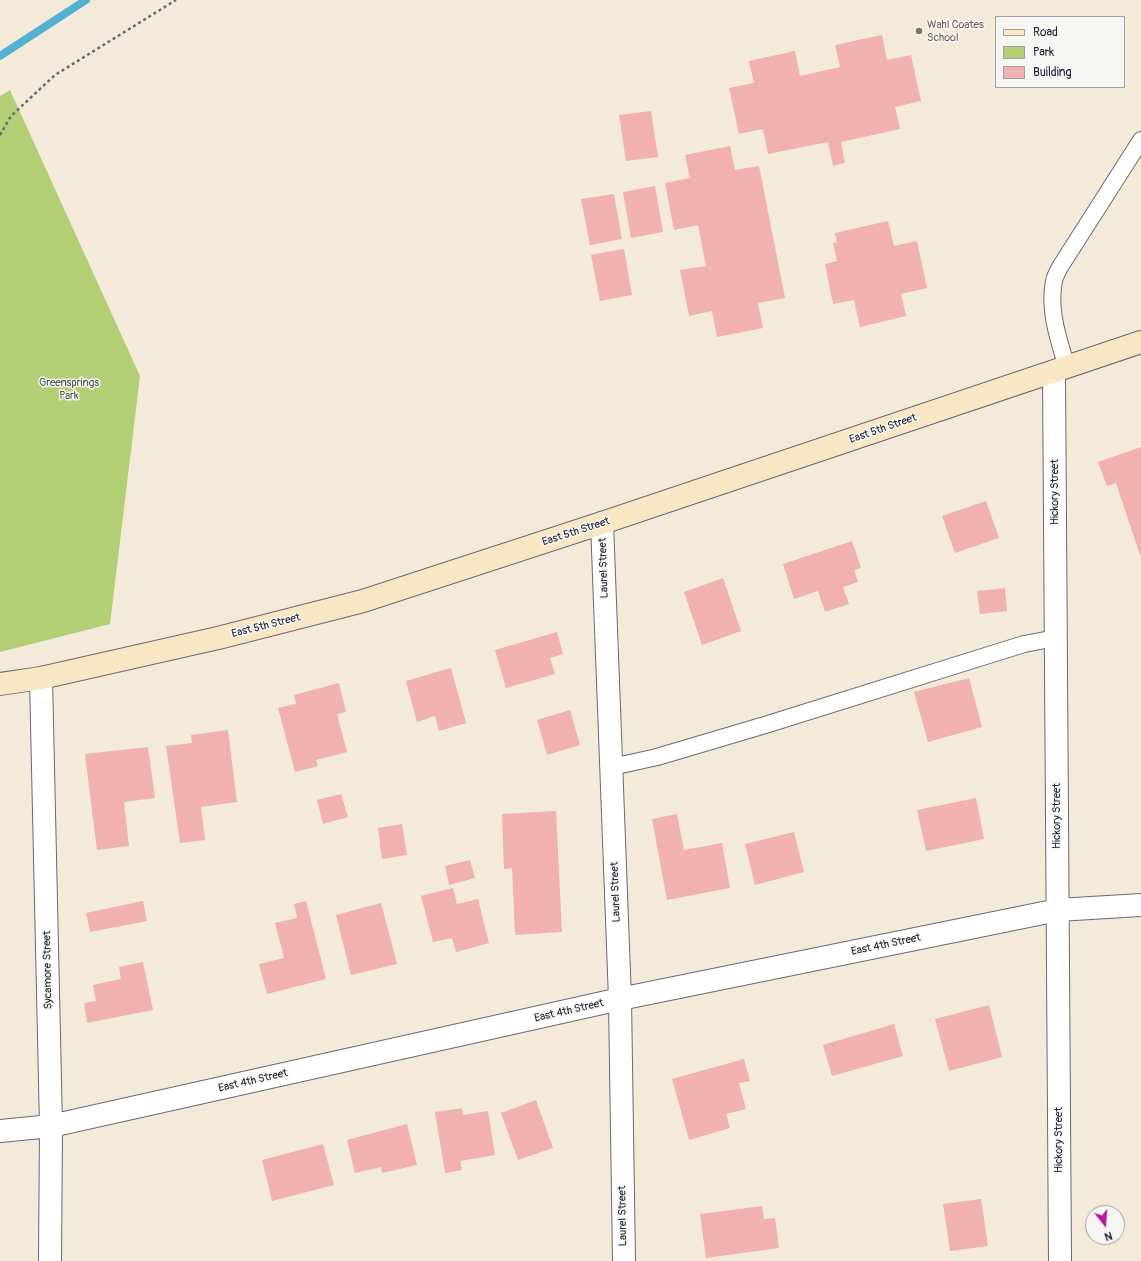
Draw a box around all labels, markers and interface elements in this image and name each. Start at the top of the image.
legend [995,16,1125,88]
place label: Wahl Coates School [927,18,984,44]
text: Road [1033,25,1058,40]
marker: Wahl Coates School [914,26,924,36]
text: Park [1033,45,1054,60]
text: Building [1033,65,1072,80]
park label: Greensprings Park [39,376,99,402]
street label: East 5th Street [848,411,918,447]
street label: Hickory Street [1048,459,1062,525]
street label: East 5th Street [541,515,611,549]
street label: Laurel Street [596,537,612,599]
street label: East 5th Street [230,611,302,641]
street label: Hickory Street [1050,783,1064,849]
street label: Laurel Street [608,861,624,923]
street label: Sycamore Street [41,930,55,1010]
street label: East 4th Street [850,931,922,959]
street label: East 4th Street [533,997,605,1025]
street label: East 4th Street [217,1067,289,1095]
street label: Hickory Street [1052,1107,1066,1173]
street label: Laurel Street [616,1186,630,1246]
north arrow [1085,1205,1125,1245]
text: N [1103,1229,1114,1243]

